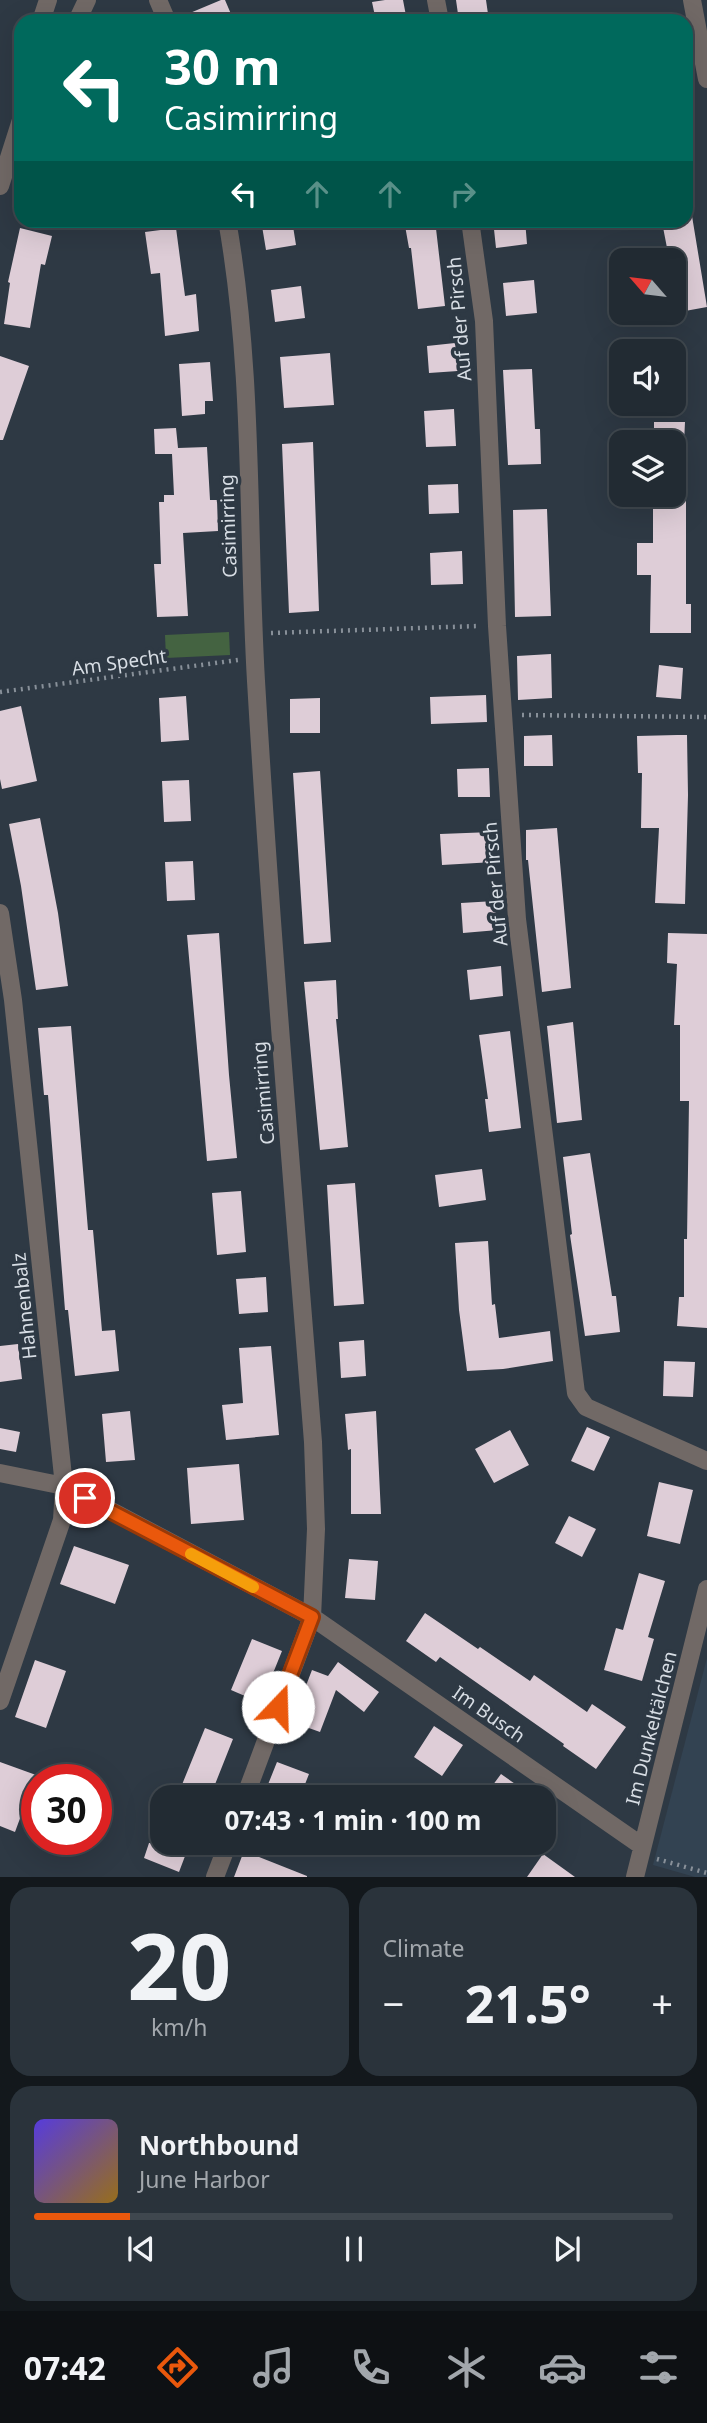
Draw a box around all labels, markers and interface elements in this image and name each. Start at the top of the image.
text: 30 m [164,33,281,99]
icon: left [49,42,140,133]
text: Casimirring [164,96,338,139]
icon: left [225,175,263,213]
icon: ahead [298,175,336,213]
icon: ahead [371,175,409,213]
icon: right [444,175,482,213]
north arrow [609,248,686,326]
map controls [609,248,686,507]
street label: Auf der Pirsch [441,256,477,382]
button: sound [609,339,686,416]
button: layers [609,430,686,507]
street label: Casimirring [213,474,243,578]
street label: Am Specht [70,642,168,682]
street label: Auf der Pirsch [477,821,513,947]
street label: Casimirring [246,1040,280,1146]
street label: Hahnenbalz [5,1251,43,1360]
pin [55,1468,115,1528]
icon: arrive [66,1479,104,1517]
street label: Im Dunkeltälchen [619,1648,683,1808]
position arrow [241,1670,315,1744]
street label: Im Busch [447,1679,531,1749]
speed limit sign: 30 [21,1764,112,1855]
text: 07:43 · 1 min · 100 m [225,1802,481,1838]
text: 20 [127,1903,231,2027]
text: Climate [383,1932,465,1964]
text: 21.5° [465,1967,591,2038]
text: − [383,1977,404,2029]
text: + [651,1977,673,2029]
text: km/h [151,2011,208,2043]
text: Northbound [139,2127,299,2163]
text: June Harbor [139,2163,270,2195]
icon: previous [122,2230,160,2268]
icon: pause [335,2230,373,2268]
icon: next [548,2230,586,2268]
icon: directions [153,2343,202,2392]
icon: music [249,2343,298,2392]
icon: phone [346,2343,395,2392]
icon: climate [442,2343,491,2392]
icon: car [538,2343,587,2392]
icon: filters [634,2343,683,2392]
text: 07:42 [24,2346,106,2389]

